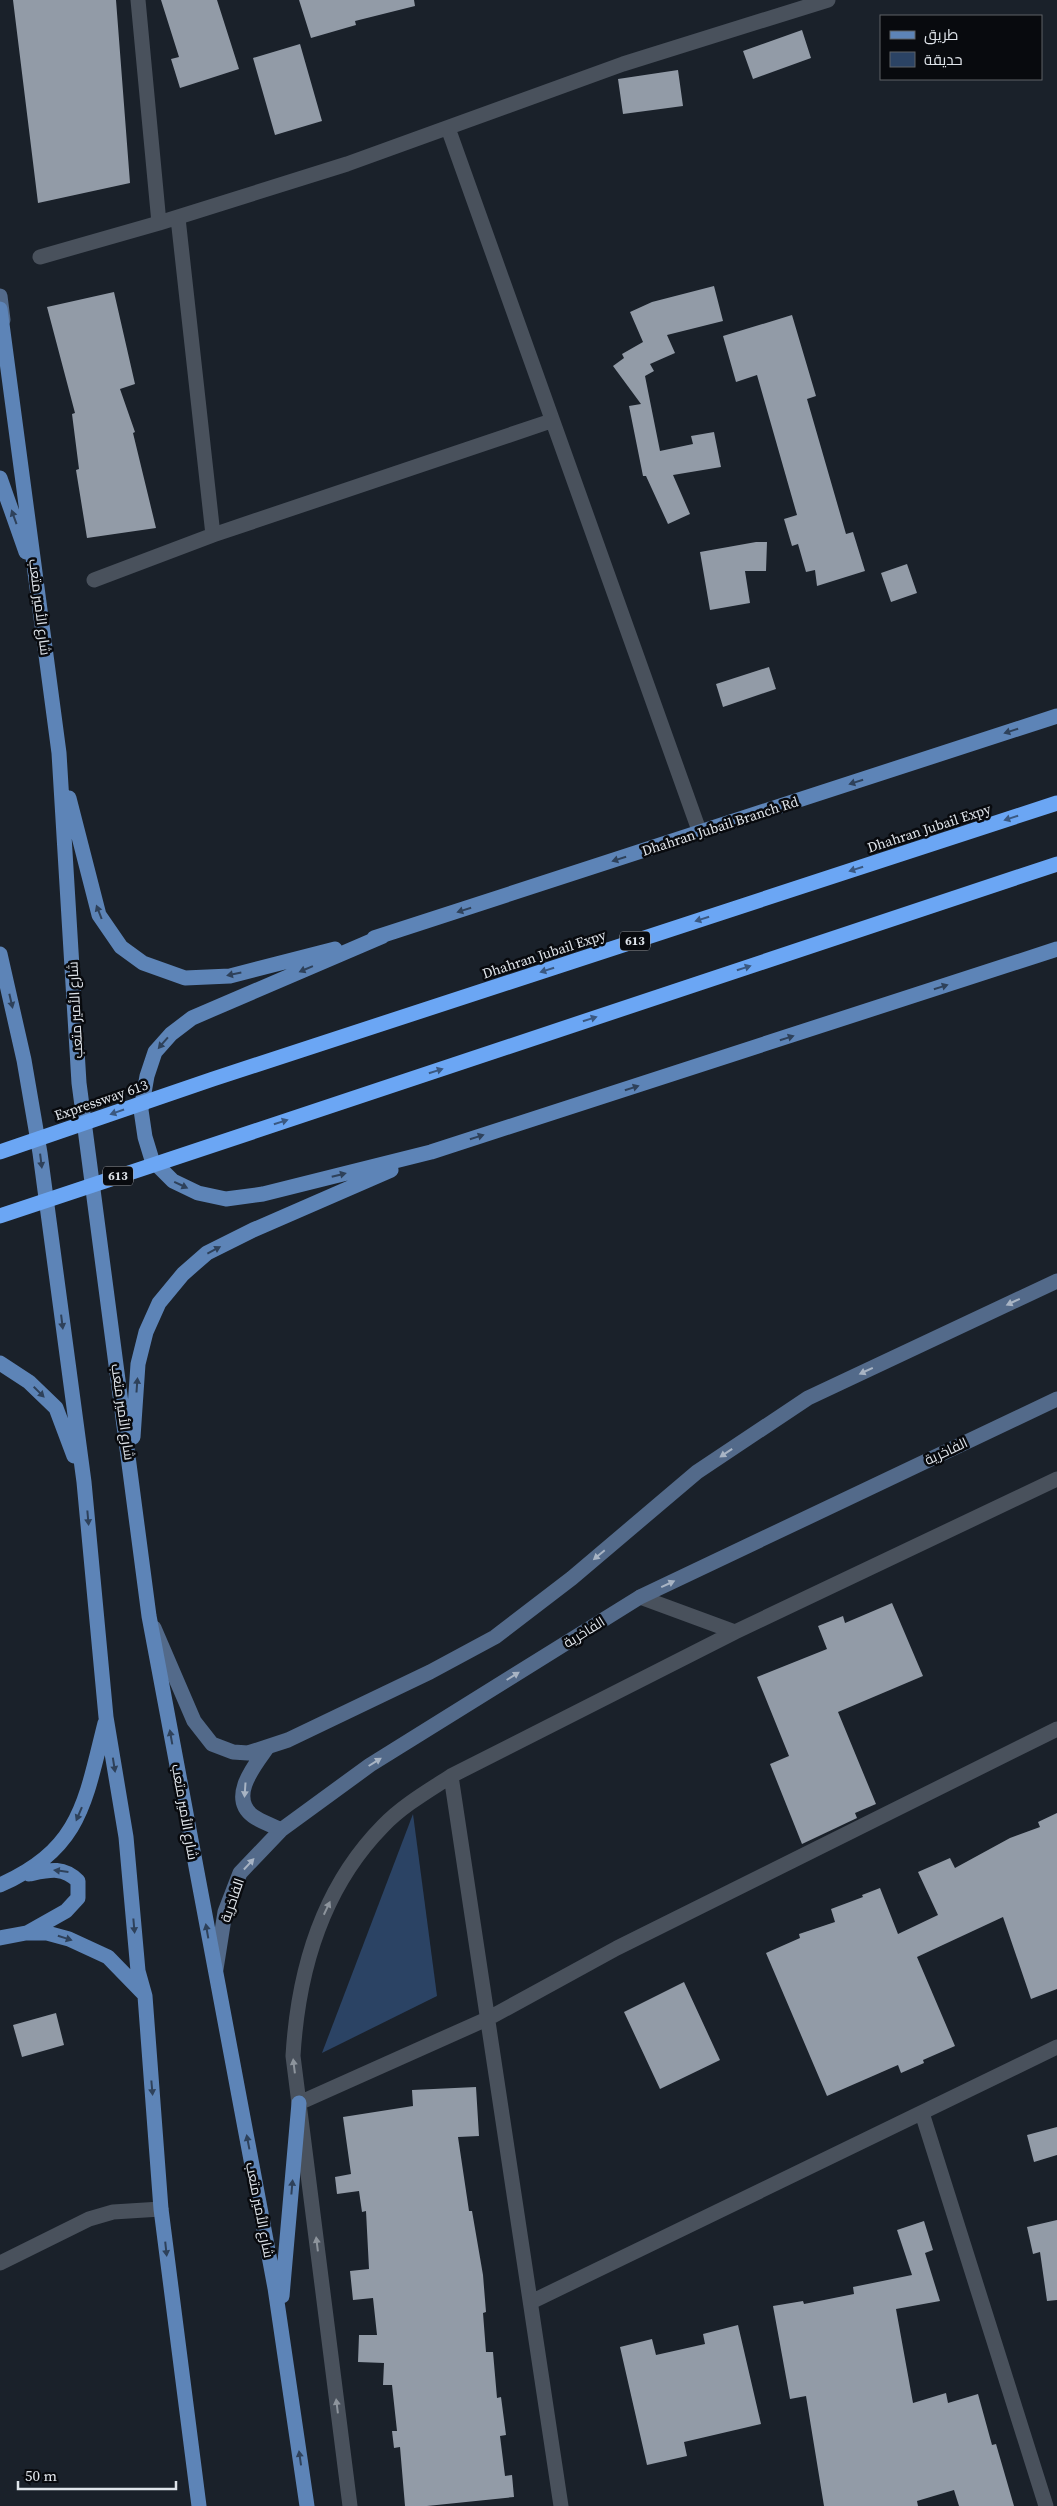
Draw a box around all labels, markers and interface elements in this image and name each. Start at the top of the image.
legend [880,15,1042,80]
text: طريق [924,24,958,45]
text: حديقة [924,49,963,70]
one-way arrow [10,509,18,524]
street label: شارع الأمير متعب [24,558,56,656]
one-way arrow [1003,728,1018,735]
one-way arrow [849,778,864,786]
street label: Dhahran Jubail Branch Rd [639,791,801,861]
street label: Dhahran Jubail Expy [865,798,994,857]
one-way arrow [1003,815,1018,822]
one-way arrow [611,856,626,863]
one-way arrow [849,865,864,873]
one-way arrow [95,905,102,920]
one-way arrow [456,906,471,914]
one-way arrow [694,916,709,923]
street label: Dhahran Jubail Expy [480,924,609,983]
road number: 613 [620,931,650,950]
street label: شارع الأمير متعب [62,961,88,1059]
one-way arrow [737,964,752,972]
one-way arrow [298,965,313,973]
one-way arrow [540,966,555,974]
one-way arrow [227,970,242,978]
one-way arrow [934,983,949,991]
one-way arrow [7,994,15,1009]
one-way arrow [583,1015,598,1023]
one-way arrow [779,1034,794,1041]
one-way arrow [158,1037,169,1049]
one-way arrow [428,1066,443,1074]
street label: Expressway 613 [52,1075,150,1125]
one-way arrow [625,1083,640,1091]
one-way arrow [110,1109,125,1116]
one-way arrow [274,1118,289,1125]
one-way arrow [470,1133,485,1141]
one-way arrow [37,1153,45,1169]
road number: 613 [103,1166,133,1186]
one-way arrow [331,1171,346,1179]
one-way arrow [174,1181,188,1189]
one-way arrow [206,1246,221,1254]
one-way arrow [1006,1298,1020,1306]
one-way arrow [58,1315,66,1331]
street label: شارع الأمير متعب [106,1362,140,1462]
one-way arrow [859,1367,873,1375]
one-way arrow [133,1376,141,1392]
one-way arrow [33,1386,45,1398]
street label: الفاخرية [921,1432,971,1470]
one-way arrow [719,1448,732,1457]
one-way arrow [84,1510,92,1526]
one-way arrow [593,1549,606,1560]
one-way arrow [661,1580,675,1588]
street label: الفاخرية [559,1611,609,1653]
one-way arrow [507,1672,520,1681]
one-way arrow [167,1728,175,1744]
one-way arrow [369,1757,382,1767]
one-way arrow [111,1758,119,1774]
street label: شارع الأمير متعب [167,1762,203,1862]
one-way arrow [240,1782,248,1798]
one-way arrow [74,1807,82,1821]
one-way arrow [243,1858,255,1870]
one-way arrow [52,1867,68,1875]
street label: الفاخرية [215,1875,249,1925]
one-way arrow [323,1901,331,1915]
one-way arrow [130,1919,138,1935]
one-way arrow [203,1923,211,1939]
one-way arrow [58,1935,73,1943]
one-way arrow [290,2057,298,2073]
one-way arrow [148,2080,156,2096]
one-way arrow [243,2134,251,2150]
street label: شارع الأمير متعب [241,2160,279,2260]
one-way arrow [288,2179,296,2195]
one-way arrow [312,2236,320,2252]
one-way arrow [162,2242,170,2258]
one-way arrow [333,2397,341,2413]
one-way arrow [295,2449,303,2465]
scale bar [18,2458,175,2490]
text: 50 m [25,2465,57,2486]

